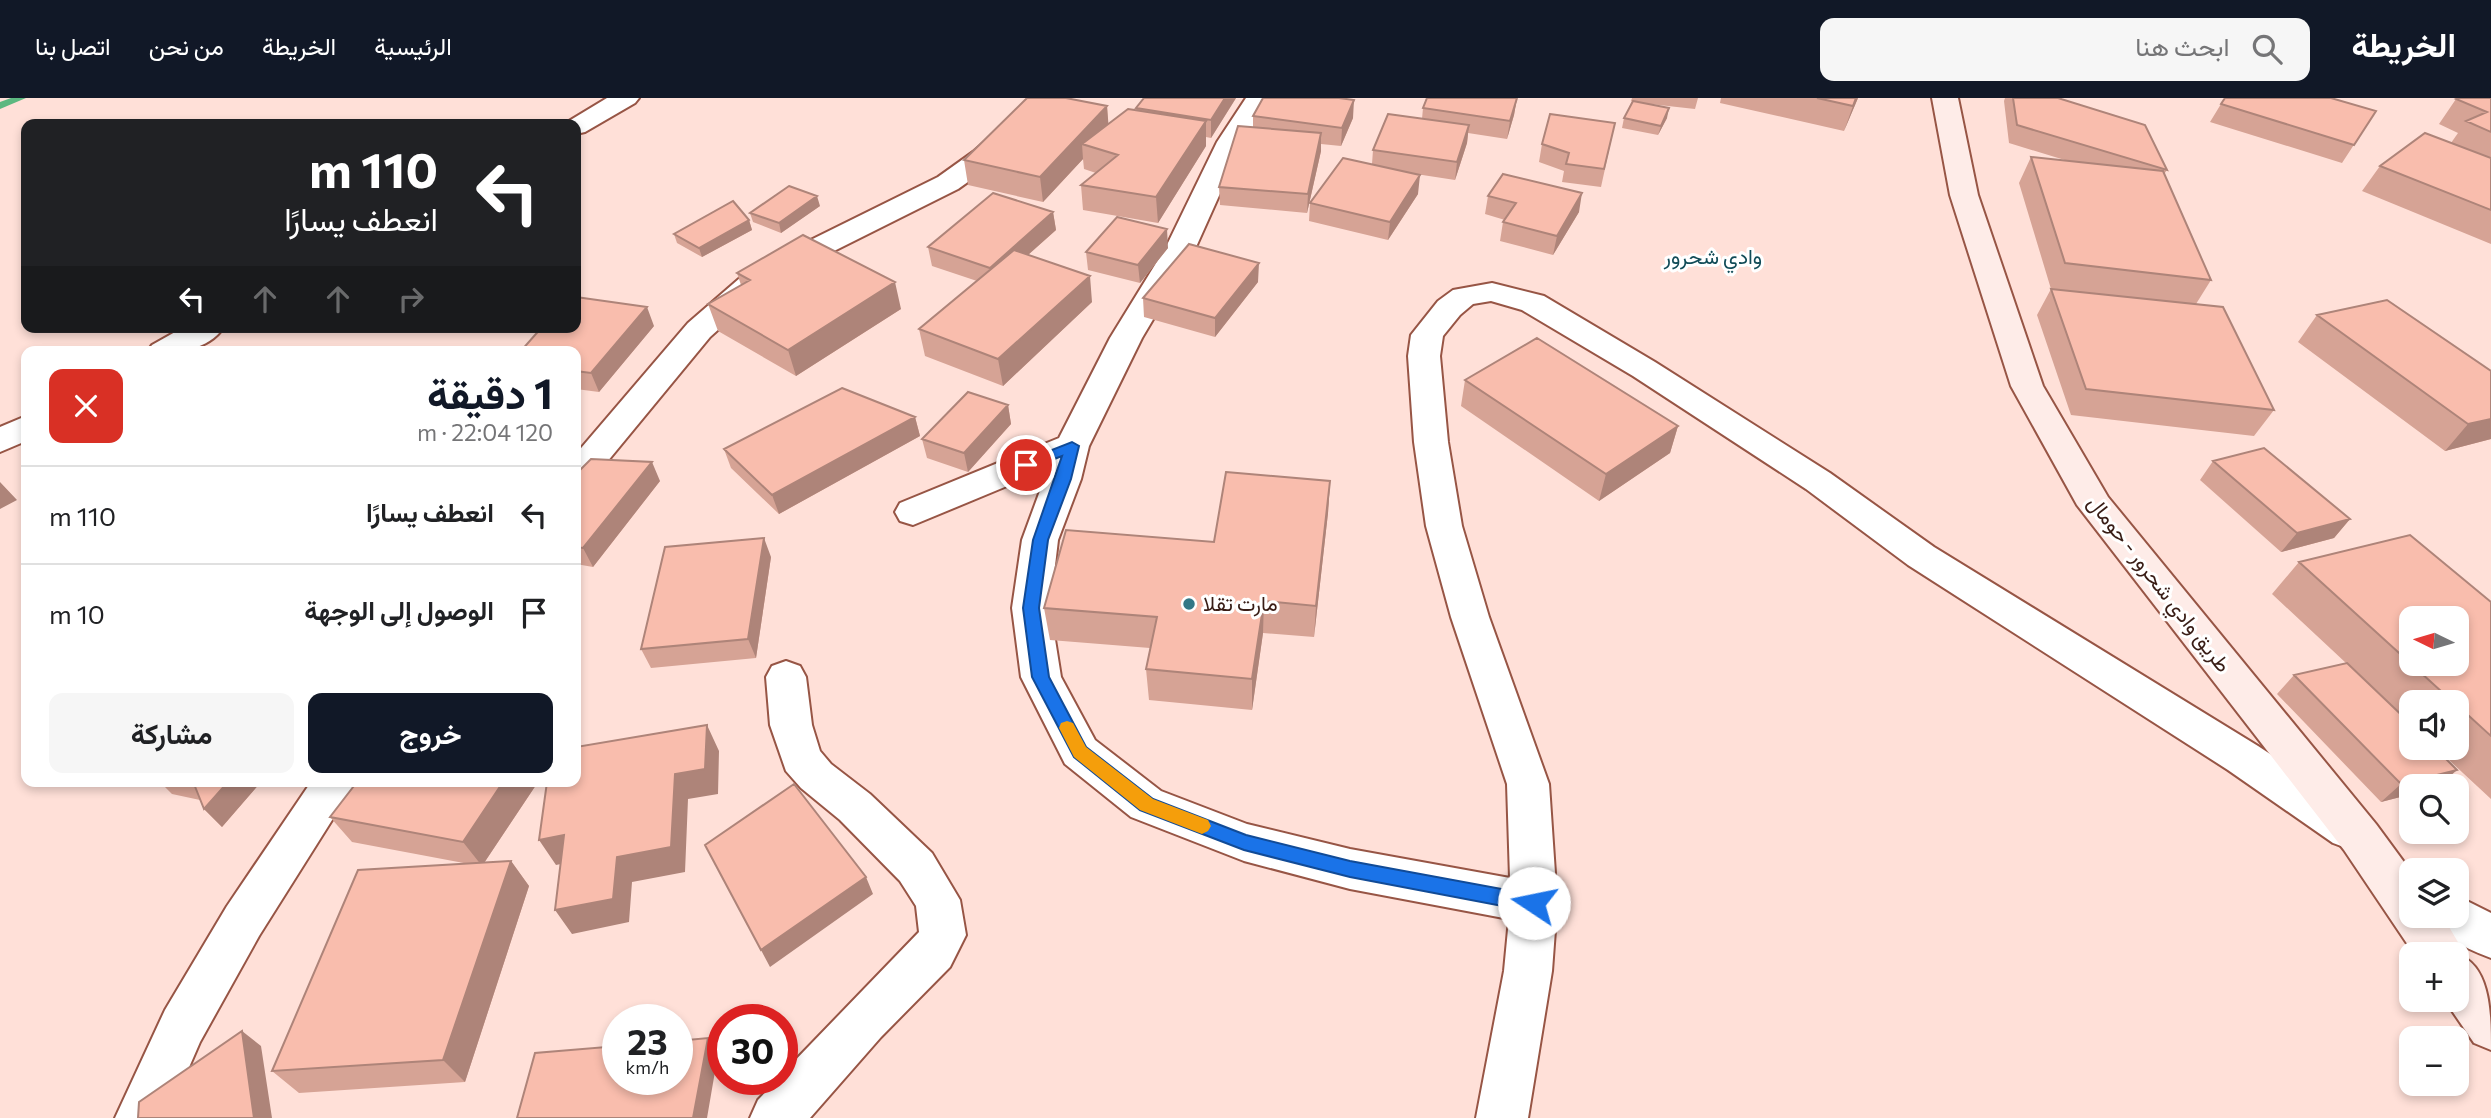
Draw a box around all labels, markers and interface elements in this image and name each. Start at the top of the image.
search box [1820,18,2310,81]
text: الخريطة [2352,23,2456,64]
text: ابحث هنا [2135,30,2230,61]
icon: search [2248,30,2286,68]
text: اتصل بنا [35,31,111,60]
text: من نحن [149,31,224,60]
text: الخريطة [262,31,336,60]
text: الرئيسية [374,31,452,60]
text: 110 m [309,138,438,198]
icon: left [462,147,553,238]
text: انعطف يسارًا [284,198,438,238]
district label: وادي شحرور [1663,243,1762,274]
icon: left [173,280,211,318]
icon: ahead [246,280,284,318]
icon: ahead [319,280,357,318]
icon: right [392,280,430,318]
text: 1 دقيقة [427,366,553,418]
button: close [49,369,123,443]
text: 120 m · 22:04 [417,418,553,446]
pin [996,435,1056,495]
icon: arrive [1007,446,1045,484]
street label: طريق وادي شحرور - حومال [2079,490,2237,680]
text: انعطف يسارًا [366,496,494,527]
icon: left [515,496,553,534]
text: 110 m [49,500,116,531]
place label: مارت تقلا [1203,590,1278,617]
text: الوصول إلى الوجهة [304,594,494,625]
icon: arrive [515,594,553,632]
marker: مارت تقلا [1181,596,1197,612]
text: 10 m [49,598,105,629]
north arrow [2399,606,2469,676]
map controls [2399,606,2469,1096]
button: sound [2399,690,2469,760]
button: مشاركة [49,693,294,773]
button: خروج [308,693,553,773]
button: search [2399,774,2469,844]
button: layers [2399,858,2469,928]
position arrow [1497,866,1571,940]
button: + [2399,942,2469,1012]
speed limit sign: 30 [707,1004,798,1095]
text: 23 [627,1019,668,1062]
button: − [2399,1026,2469,1096]
text: km/h [626,1056,669,1078]

